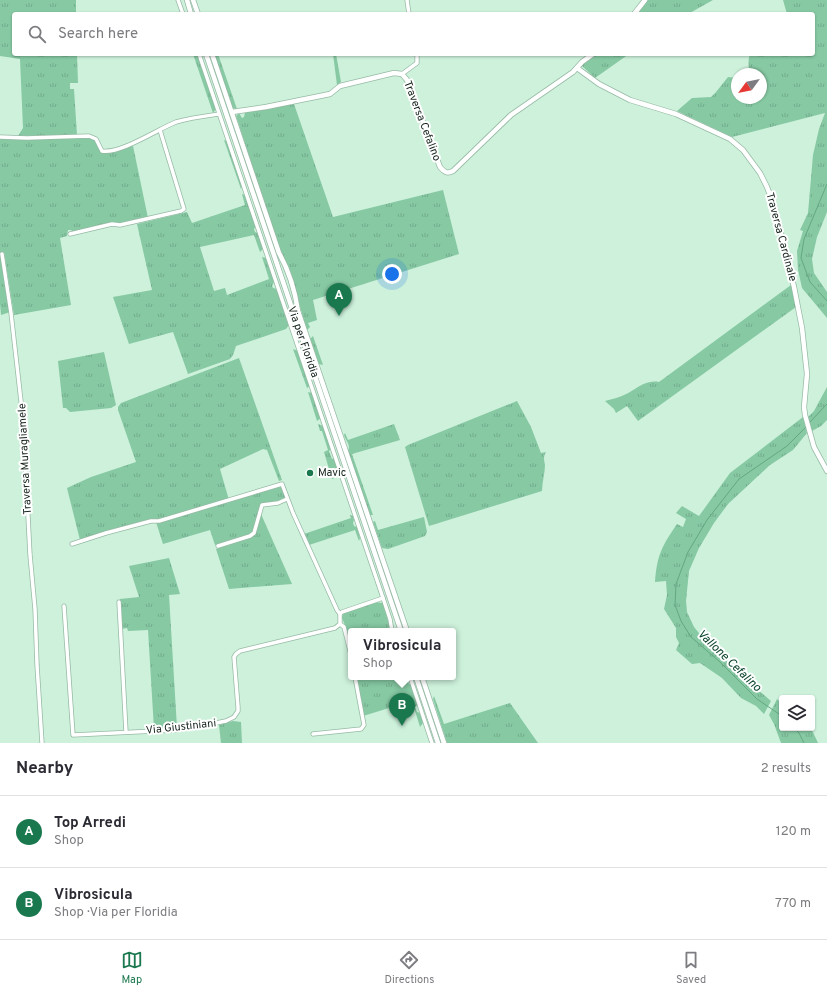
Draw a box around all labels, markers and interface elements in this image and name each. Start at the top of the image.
search box [12,12,815,56]
icon: search [26,23,48,45]
text: Search here [58,25,138,44]
north arrow [731,68,767,104]
street label: Traversa Cefalino [400,79,444,163]
street label: Traversa Cardinale [762,191,800,283]
your location [382,264,402,284]
pin: A [326,283,352,316]
street label: Via per Floridia [284,304,322,380]
street label: Traversa Muragliamele [15,403,35,515]
place label: Mavic [318,466,346,480]
marker: Mavic [305,468,315,478]
water label: Vallone Cefalino [694,626,765,696]
popup [348,628,456,680]
text: Vibrosicula [363,637,441,656]
text: Shop [363,656,393,672]
pin: B [389,693,415,726]
map controls [779,695,815,731]
button: layers [779,695,815,731]
street label: Via Giustiniani [145,716,217,738]
text: Nearby [16,758,73,780]
text: 2 results [761,761,811,777]
text: Top Arredi [54,814,126,833]
text: A [24,824,34,840]
text: 120 m [776,824,811,840]
text: Shop [54,833,84,849]
text: Vibrosicula [54,886,132,905]
text: B [25,896,33,912]
text: 770 m [775,896,811,912]
text: Shop · Via per Floridia [54,905,178,921]
tab: Map [121,949,143,987]
tab: Directions [384,949,434,987]
tab: Saved [676,949,706,987]

